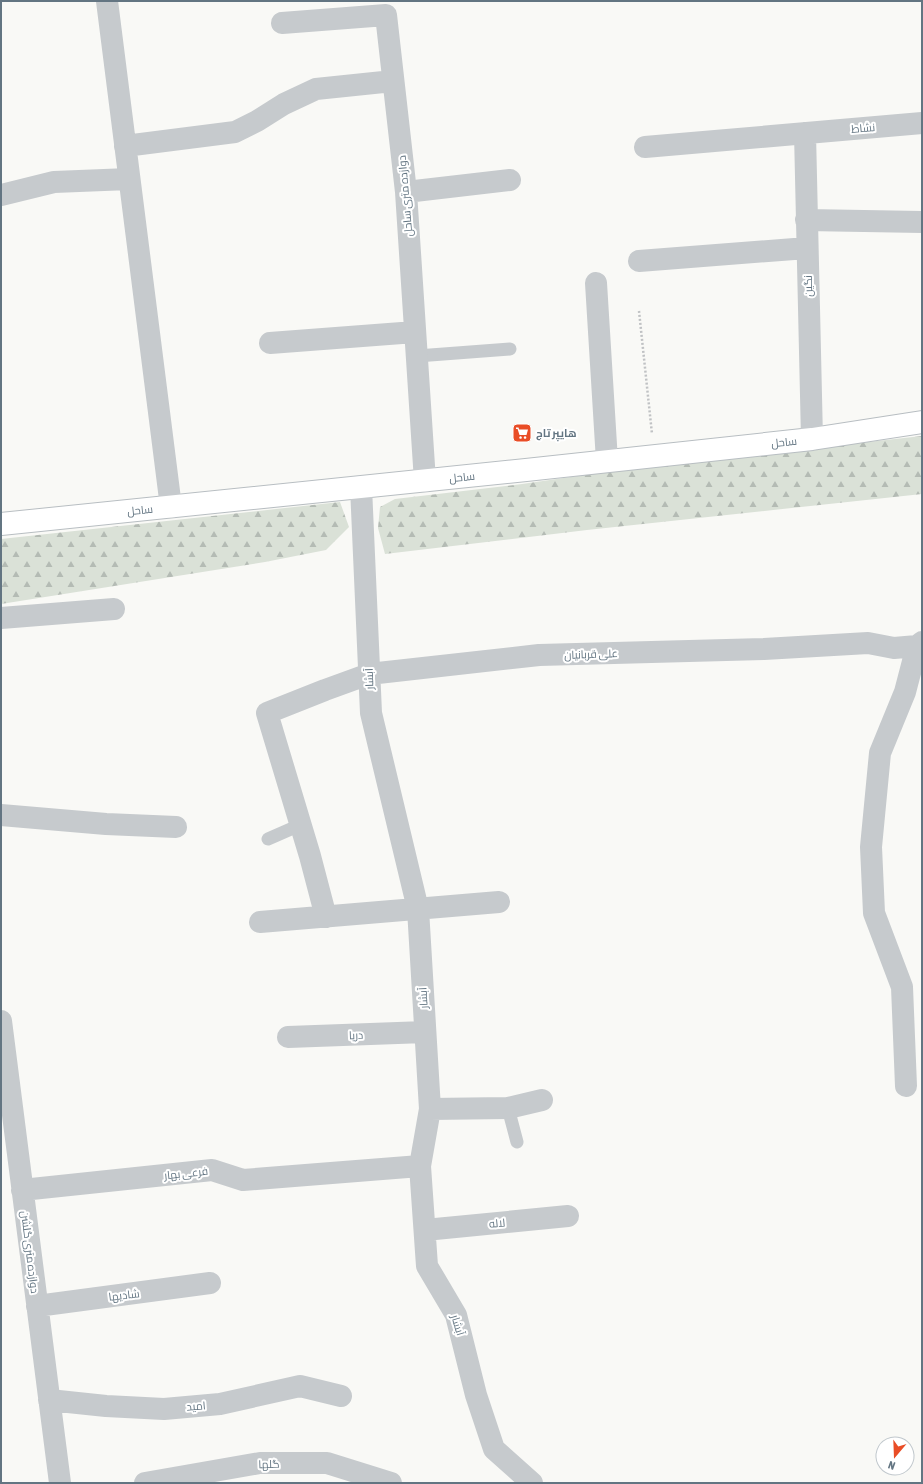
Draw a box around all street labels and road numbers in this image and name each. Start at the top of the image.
street label: نشاط [850,121,876,135]
street label: دوازده متری ساحل [395,155,416,237]
street label: نگین [802,275,815,297]
street label: ساحل [770,435,798,450]
street label: ساحل [448,470,476,485]
street label: ساحل [126,503,154,518]
street label: علی قربانیان [564,647,618,662]
street label: آبشار [363,668,376,691]
street label: آبشار [416,987,431,1010]
street label: دریا [349,1029,363,1042]
street label: فرعی بهار [162,1165,209,1182]
street label: دوازده متری گلشن [18,1210,41,1294]
street label: لاله [488,1216,506,1230]
street label: شادیها [108,1287,140,1304]
street label: آبشار [448,1312,467,1337]
street label: امید [186,1399,206,1413]
street label: گلها [258,1458,280,1471]

